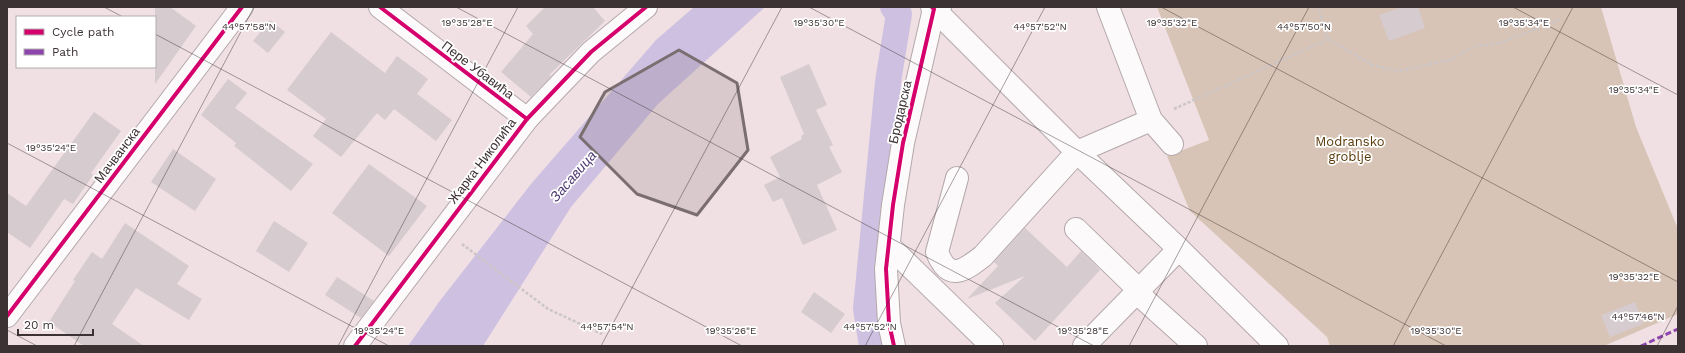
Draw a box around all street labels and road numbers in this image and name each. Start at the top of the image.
street label: Пере Убавића [439,38,518,102]
street label: Бродарска [885,78,915,145]
street label: Жарка Николића [445,115,519,207]
street label: Мачванска [91,124,143,186]

